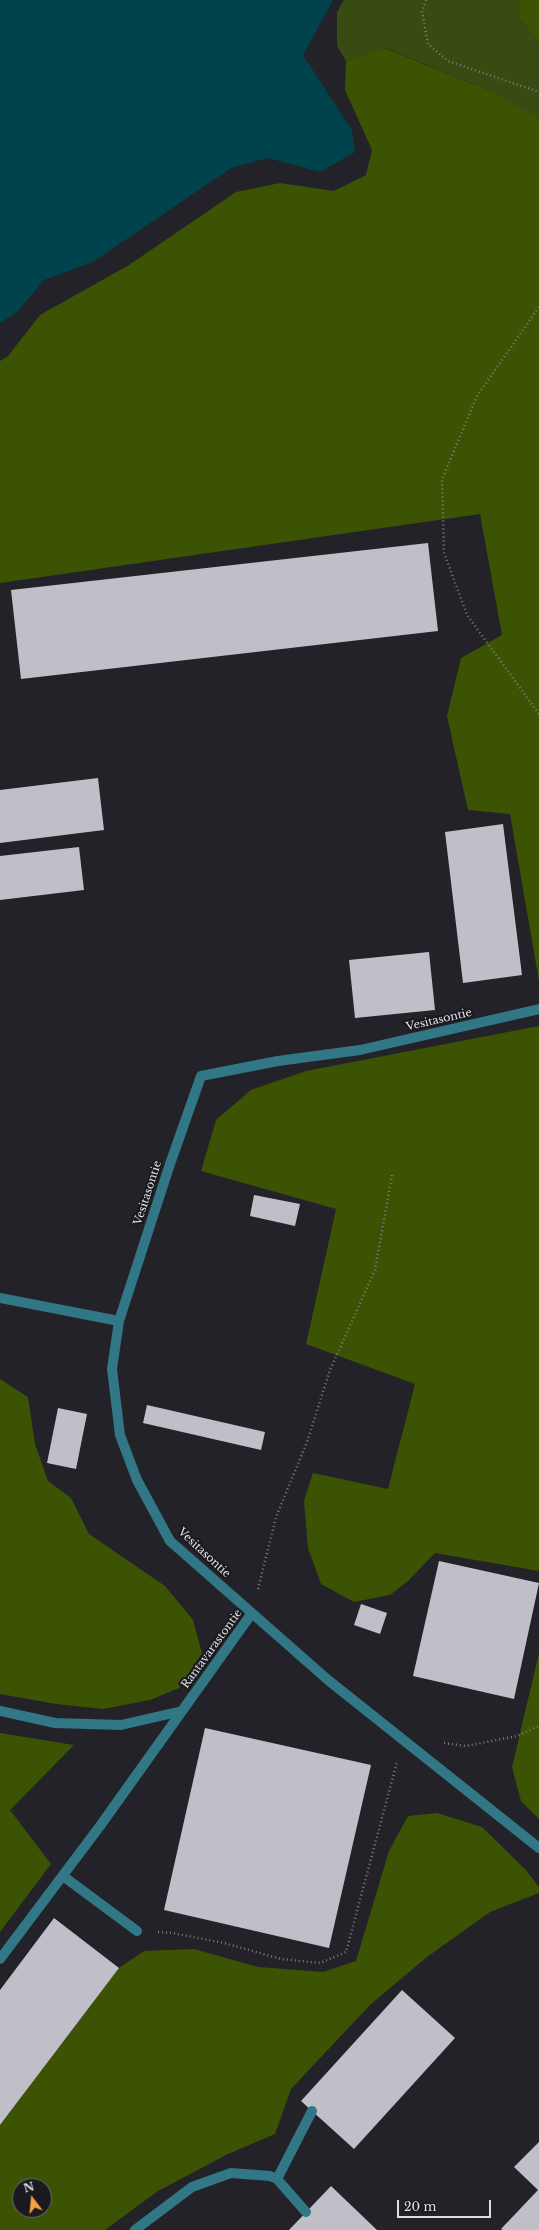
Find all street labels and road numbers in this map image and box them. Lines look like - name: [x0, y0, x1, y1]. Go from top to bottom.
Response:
- street label: Vesitasontie: [405, 1006, 473, 1034]
- street label: Vesitasontie: [131, 1159, 165, 1227]
- street label: Vesitasontie: [175, 1525, 233, 1581]
- street label: Rantavarastontie: [179, 1607, 245, 1691]

